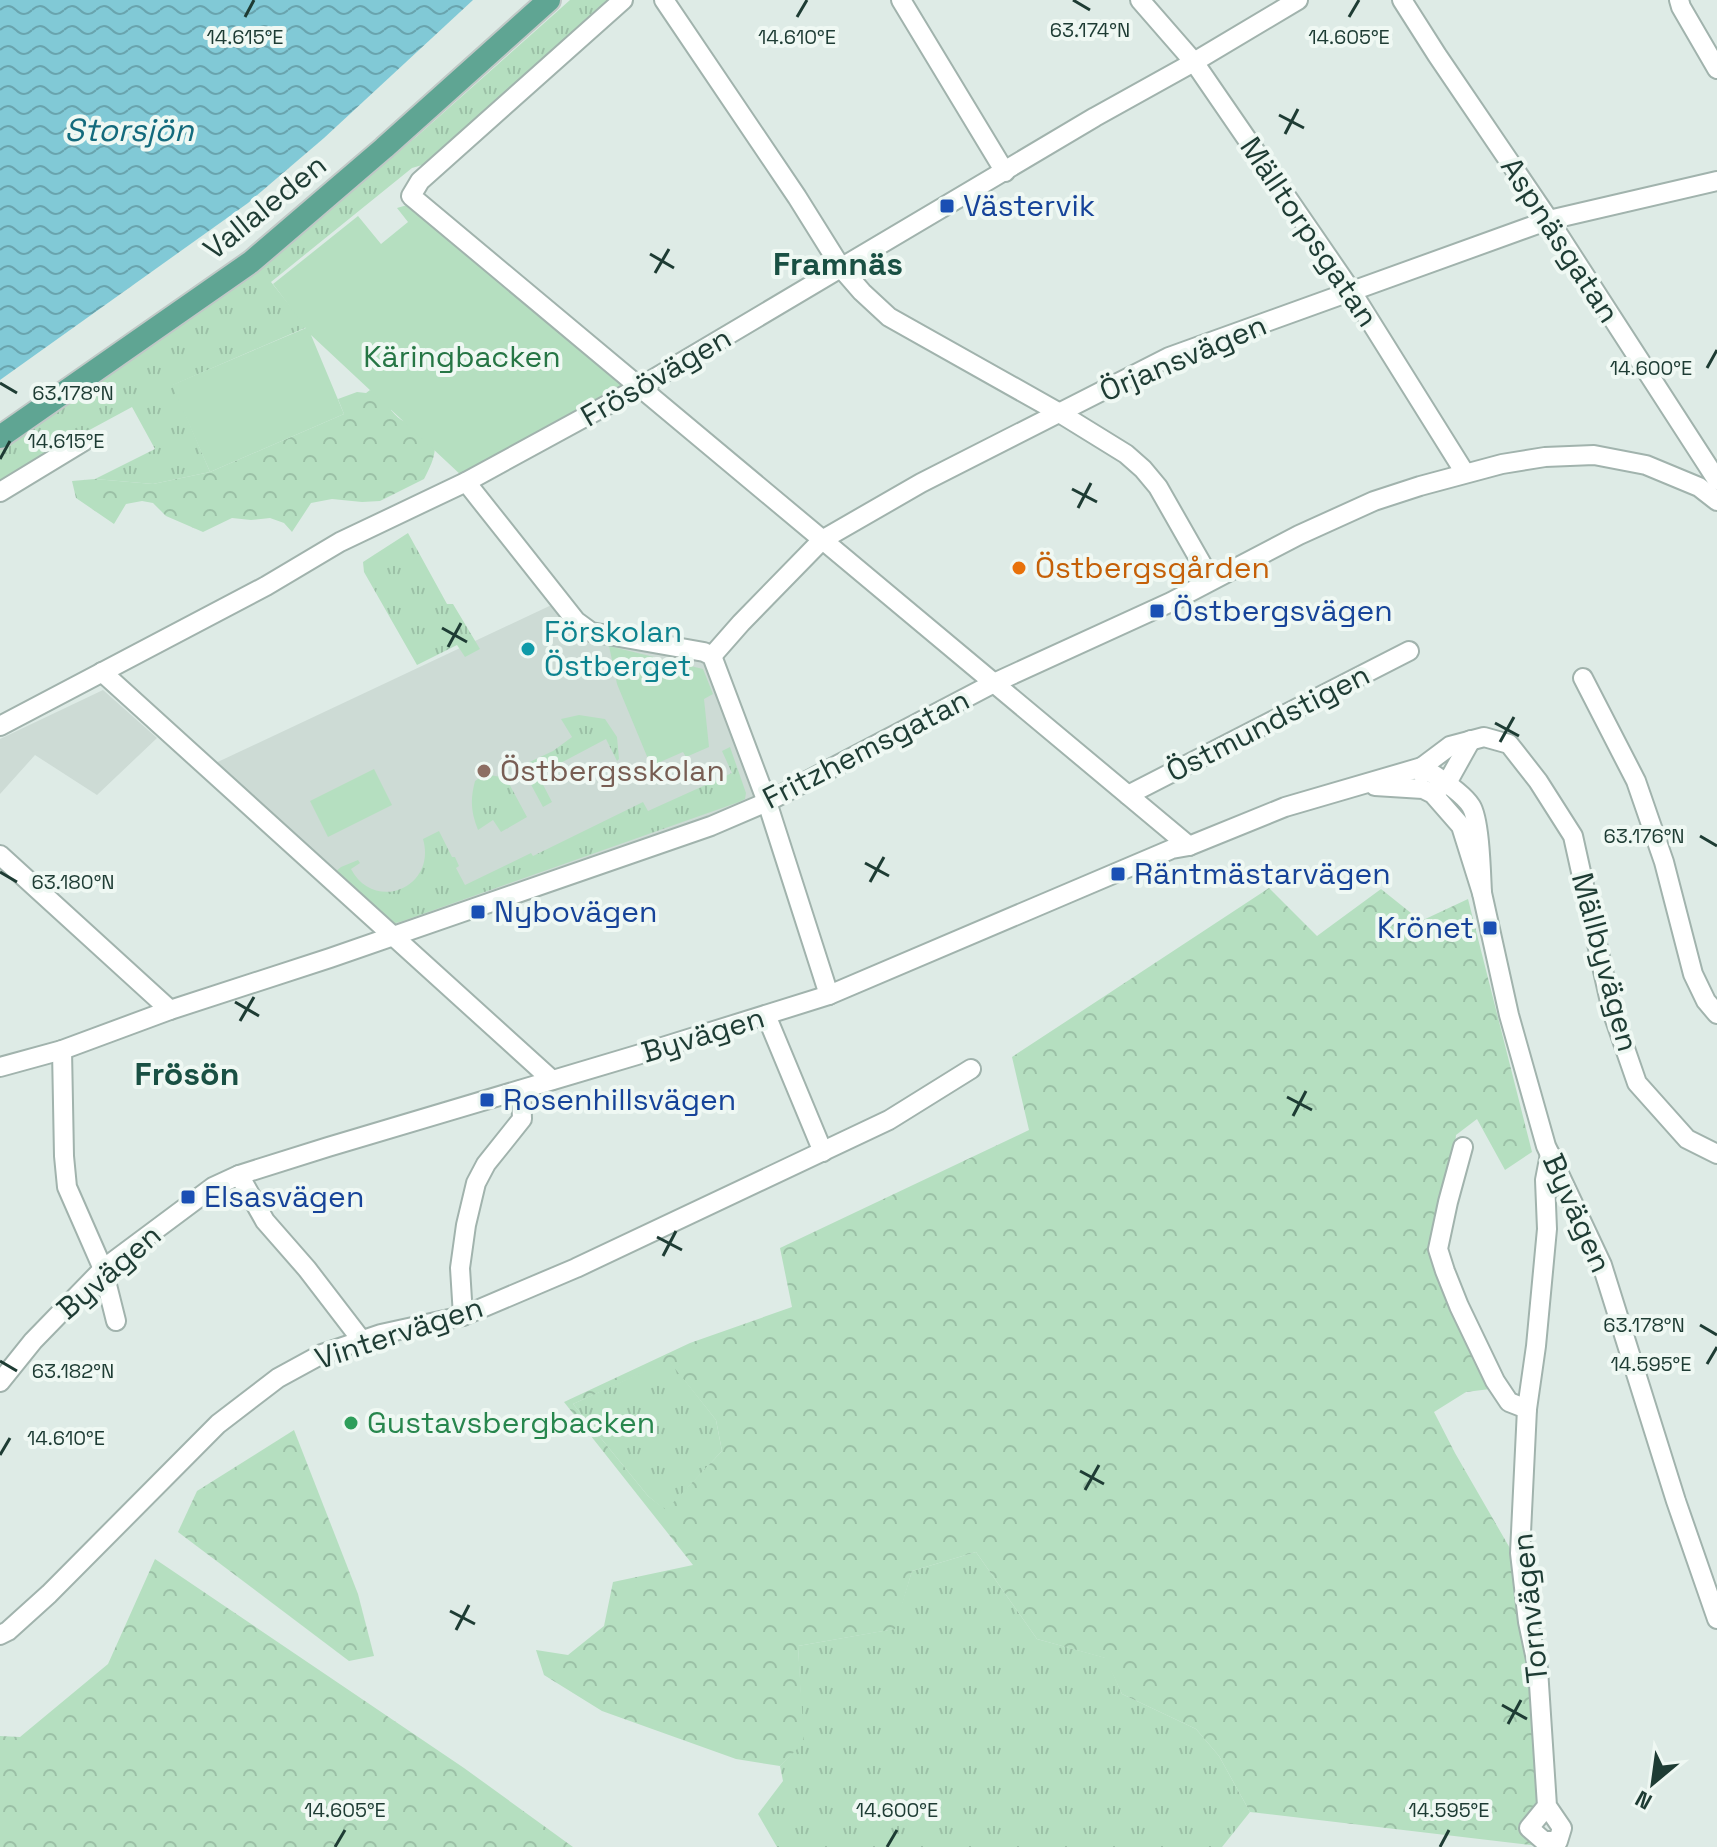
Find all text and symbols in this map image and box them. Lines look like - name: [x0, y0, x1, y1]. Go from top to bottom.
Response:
- text: 63.174°N: [1050, 17, 1130, 43]
- text: 14.615°E: [206, 24, 284, 50]
- text: 14.610°E: [758, 24, 836, 50]
- text: 14.605°E: [1308, 24, 1390, 50]
- water label: Storsjön: [64, 110, 195, 150]
- street label: Mälltorpsgatan: [1231, 129, 1387, 334]
- street label: Vallaleden: [195, 145, 334, 268]
- street label: Aspnäsgatan: [1492, 149, 1629, 330]
- place label: Västervik: [963, 186, 1095, 225]
- marker: Västervik: [938, 197, 956, 215]
- district label: Framnäs: [773, 244, 903, 284]
- street label: Örjansvägen: [1093, 305, 1272, 410]
- street label: Frösövägen: [574, 318, 738, 435]
- park label: Käringbacken: [363, 337, 561, 376]
- text: 14.600°E: [1610, 355, 1692, 381]
- text: 63.178°N: [32, 380, 114, 406]
- text: 14.615°E: [27, 428, 105, 454]
- place label: Östbergsgården: [1035, 548, 1270, 587]
- marker: Östbergsgården: [1010, 559, 1028, 577]
- place label: Östbergsvägen: [1173, 591, 1393, 630]
- marker: Östbergsvägen: [1148, 602, 1166, 620]
- place label: Förskolan Östberget: [544, 612, 691, 685]
- marker: Förskolan Östberget: [519, 640, 537, 658]
- street label: Östmundstigen: [1160, 655, 1376, 791]
- street label: Fritzhemsgatan: [756, 680, 976, 817]
- place label: Östbergsskolan: [500, 751, 725, 790]
- marker: Östbergsskolan: [475, 762, 493, 780]
- text: 63.176°N: [1603, 823, 1685, 849]
- place label: Räntmästarvägen: [1134, 854, 1391, 893]
- marker: Räntmästarvägen: [1109, 865, 1127, 883]
- street label: Mällbyvägen: [1563, 868, 1648, 1056]
- text: 63.180°N: [31, 869, 115, 895]
- place label: Nybovägen: [494, 892, 658, 931]
- marker: Nybovägen: [469, 903, 487, 921]
- place label: Krönet: [1377, 908, 1474, 947]
- marker: Krönet: [1481, 919, 1499, 937]
- street label: Byvägen: [637, 997, 769, 1072]
- district label: Frösön: [135, 1054, 239, 1094]
- place label: Rosenhillsvägen: [503, 1080, 736, 1119]
- marker: Rosenhillsvägen: [478, 1091, 496, 1109]
- street label: Byvägen: [1534, 1147, 1621, 1278]
- place label: Elsasvägen: [204, 1177, 364, 1216]
- marker: Elsasvägen: [179, 1188, 197, 1206]
- street label: Byvägen: [48, 1216, 169, 1328]
- street label: Vintervägen: [310, 1287, 488, 1378]
- text: 63.178°N: [1603, 1312, 1685, 1338]
- text: 14.595°E: [1611, 1351, 1692, 1377]
- text: 63.182°N: [32, 1358, 114, 1384]
- place label: Gustavsbergbacken: [367, 1403, 655, 1442]
- marker: Gustavsbergbacken: [342, 1414, 360, 1432]
- text: 14.610°E: [27, 1425, 105, 1451]
- street label: Tornvägen: [1502, 1531, 1557, 1685]
- north arrow: [1613, 1743, 1693, 1823]
- text: N: [1630, 1785, 1657, 1816]
- text: 14.605°E: [304, 1797, 386, 1823]
- text: 14.600°E: [856, 1797, 938, 1823]
- text: 14.595°E: [1409, 1797, 1490, 1823]

